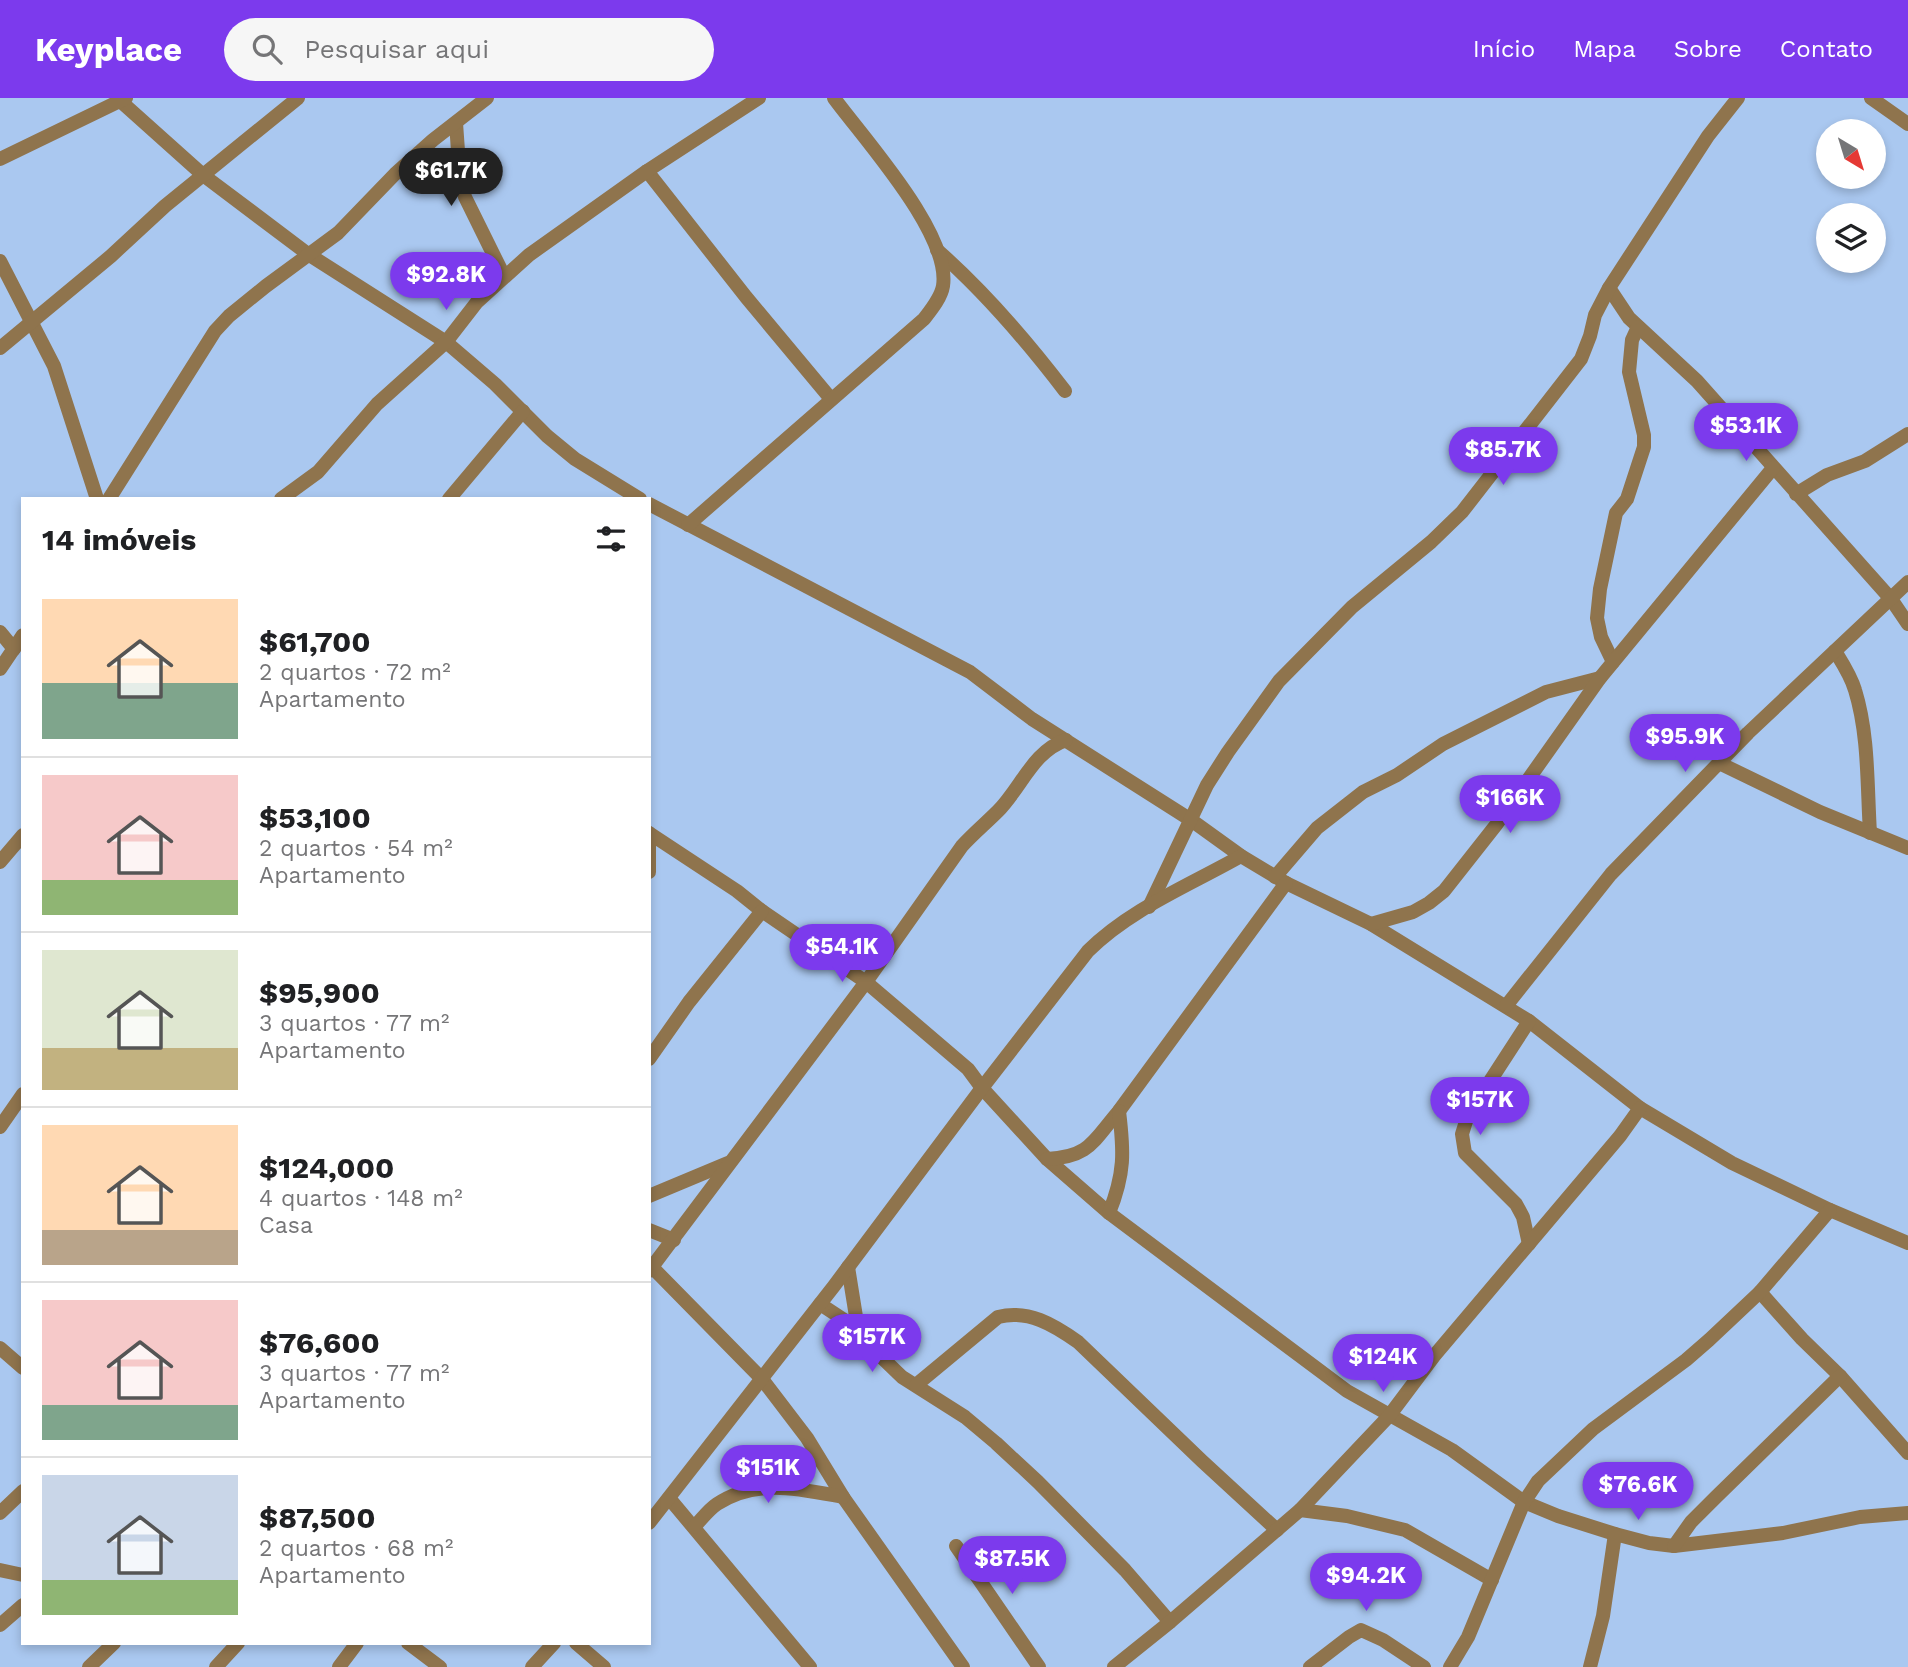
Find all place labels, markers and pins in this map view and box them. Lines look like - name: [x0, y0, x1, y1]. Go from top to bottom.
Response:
- pin: $61.7K: [394, 148, 508, 208]
- pin: $92.8K: [389, 252, 503, 312]
- pin: $53.1K: [1689, 404, 1803, 463]
- pin: $85.7K: [1446, 428, 1560, 487]
- pin: $95.9K: [1628, 714, 1742, 774]
- pin: $166K: [1461, 776, 1559, 835]
- pin: $54.1K: [785, 924, 899, 984]
- pin: $157K: [1431, 1077, 1529, 1137]
- pin: $157K: [823, 1314, 921, 1374]
- pin: $124K: [1334, 1334, 1432, 1394]
- pin: $151K: [719, 1446, 817, 1505]
- pin: $76.6K: [1581, 1462, 1695, 1522]
- pin: $87.5K: [955, 1536, 1069, 1596]
- pin: $94.2K: [1309, 1554, 1423, 1613]

